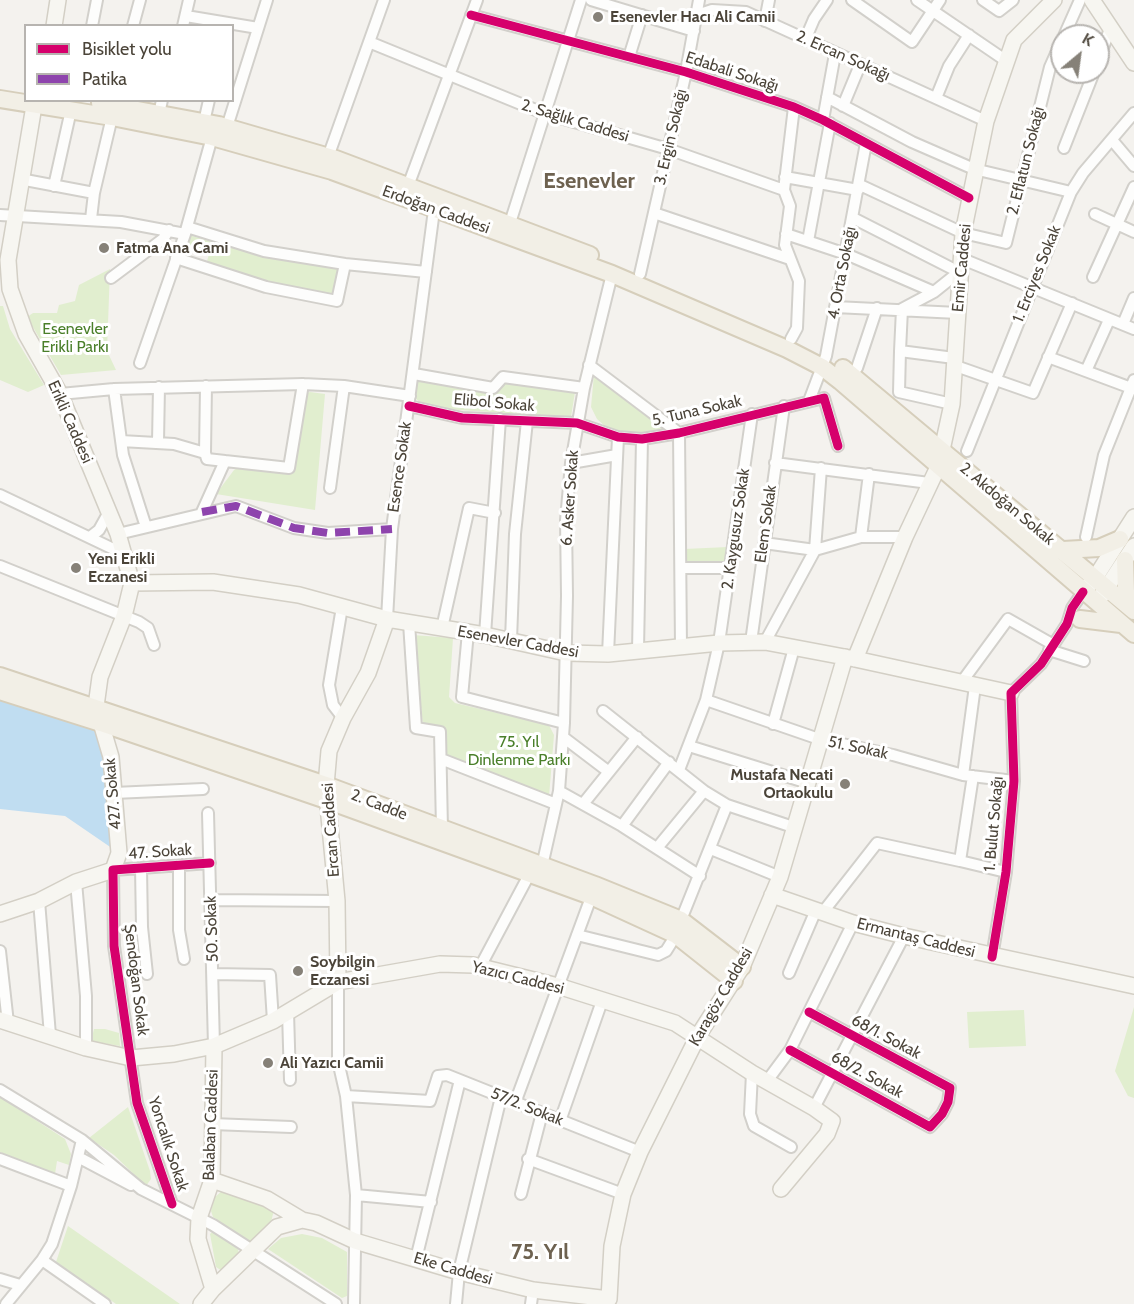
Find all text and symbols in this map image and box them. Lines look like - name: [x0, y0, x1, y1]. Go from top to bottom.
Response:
- place label: Esenevler Hacı Ali Camii: [610, 7, 775, 27]
- marker: Esenevler Hacı Ali Camii: [591, 10, 605, 24]
- legend: [24, 24, 234, 102]
- north arrow: [1050, 24, 1110, 84]
- street label: 2. Ercan Sokağı: [793, 27, 893, 85]
- text: K: [1079, 29, 1097, 50]
- text: Bisiklet yolu: [82, 38, 172, 60]
- street label: Edabali Sokağı: [683, 48, 781, 96]
- text: Patika: [82, 68, 127, 90]
- street label: 3. Ergin Sokağı: [651, 87, 691, 187]
- street label: 2. Sağlık Caddesi: [519, 95, 631, 147]
- street label: 2. Eflatun Sokağı: [1003, 105, 1049, 217]
- district label: Esenevler: [543, 169, 635, 195]
- street label: Erdoğan Caddesi: [380, 182, 492, 238]
- street label: Emir Caddesi: [949, 223, 975, 313]
- street label: 1. Erciyes Sokak: [1009, 223, 1065, 325]
- street label: 4. Orta Sokağı: [824, 225, 860, 321]
- place label: Fatma Ana Cami: [116, 238, 228, 258]
- marker: Fatma Ana Cami: [97, 241, 111, 255]
- park label: Esenevler Erikli Parkı: [41, 319, 109, 357]
- street label: Erikli Caddesi: [43, 378, 97, 466]
- street label: Elibol Sokak: [453, 390, 535, 416]
- street label: 5. Tuna Sokak: [650, 391, 744, 431]
- street label: Esence Sokak: [384, 420, 416, 514]
- street label: 6. Asker Sokak: [557, 449, 583, 547]
- street label: 2. Akdoğan Sokak: [956, 459, 1058, 549]
- street label: 2. Kaygusuz Sokak: [718, 467, 754, 591]
- street label: Elem Sokak: [751, 484, 781, 564]
- place label: Yeni Erikli Eczanesi: [88, 549, 155, 587]
- marker: Yeni Erikli Eczanesi: [69, 561, 83, 575]
- street label: Esenevler Caddesi: [456, 622, 580, 662]
- park label: 75. Yıl Dinlenme Parkı: [468, 732, 570, 770]
- street label: 51. Sokak: [826, 732, 890, 764]
- street label: 427. Sokak: [100, 757, 126, 831]
- place label: Mustafa Necati Ortaokulu: [730, 765, 833, 803]
- street label: 1. Bulut Sokağı: [980, 776, 1008, 872]
- marker: Mustafa Necati Ortaokulu: [838, 777, 852, 791]
- street label: Ercan Caddesi: [318, 782, 344, 878]
- street label: 2. Cadde: [348, 786, 410, 824]
- street label: 47. Sokak: [128, 840, 192, 864]
- street label: 50. Sokak: [201, 895, 223, 963]
- street label: Ermantaş Caddesi: [855, 914, 977, 962]
- street label: Şendoğan Sokak: [120, 923, 152, 1037]
- street label: Karagöz Caddesi: [685, 944, 757, 1050]
- place label: Soybilgin Eczanesi: [310, 952, 375, 990]
- street label: Yazıcı Caddesi: [470, 957, 566, 999]
- marker: Soybilgin Eczanesi: [291, 964, 305, 978]
- street label: 68/1. Sokak: [848, 1011, 924, 1063]
- street label: 68/2. Sokak: [828, 1047, 906, 1103]
- place label: Ali Yazıcı Camii: [280, 1053, 384, 1073]
- marker: Ali Yazıcı Camii: [261, 1056, 275, 1070]
- street label: Balaban Caddesi: [199, 1069, 223, 1181]
- street label: 57/2. Sokak: [488, 1084, 566, 1130]
- street label: Yoncalık Sokak: [144, 1094, 192, 1194]
- district label: 75. Yıl: [511, 1240, 569, 1266]
- street label: Eke Caddesi: [411, 1249, 495, 1289]

